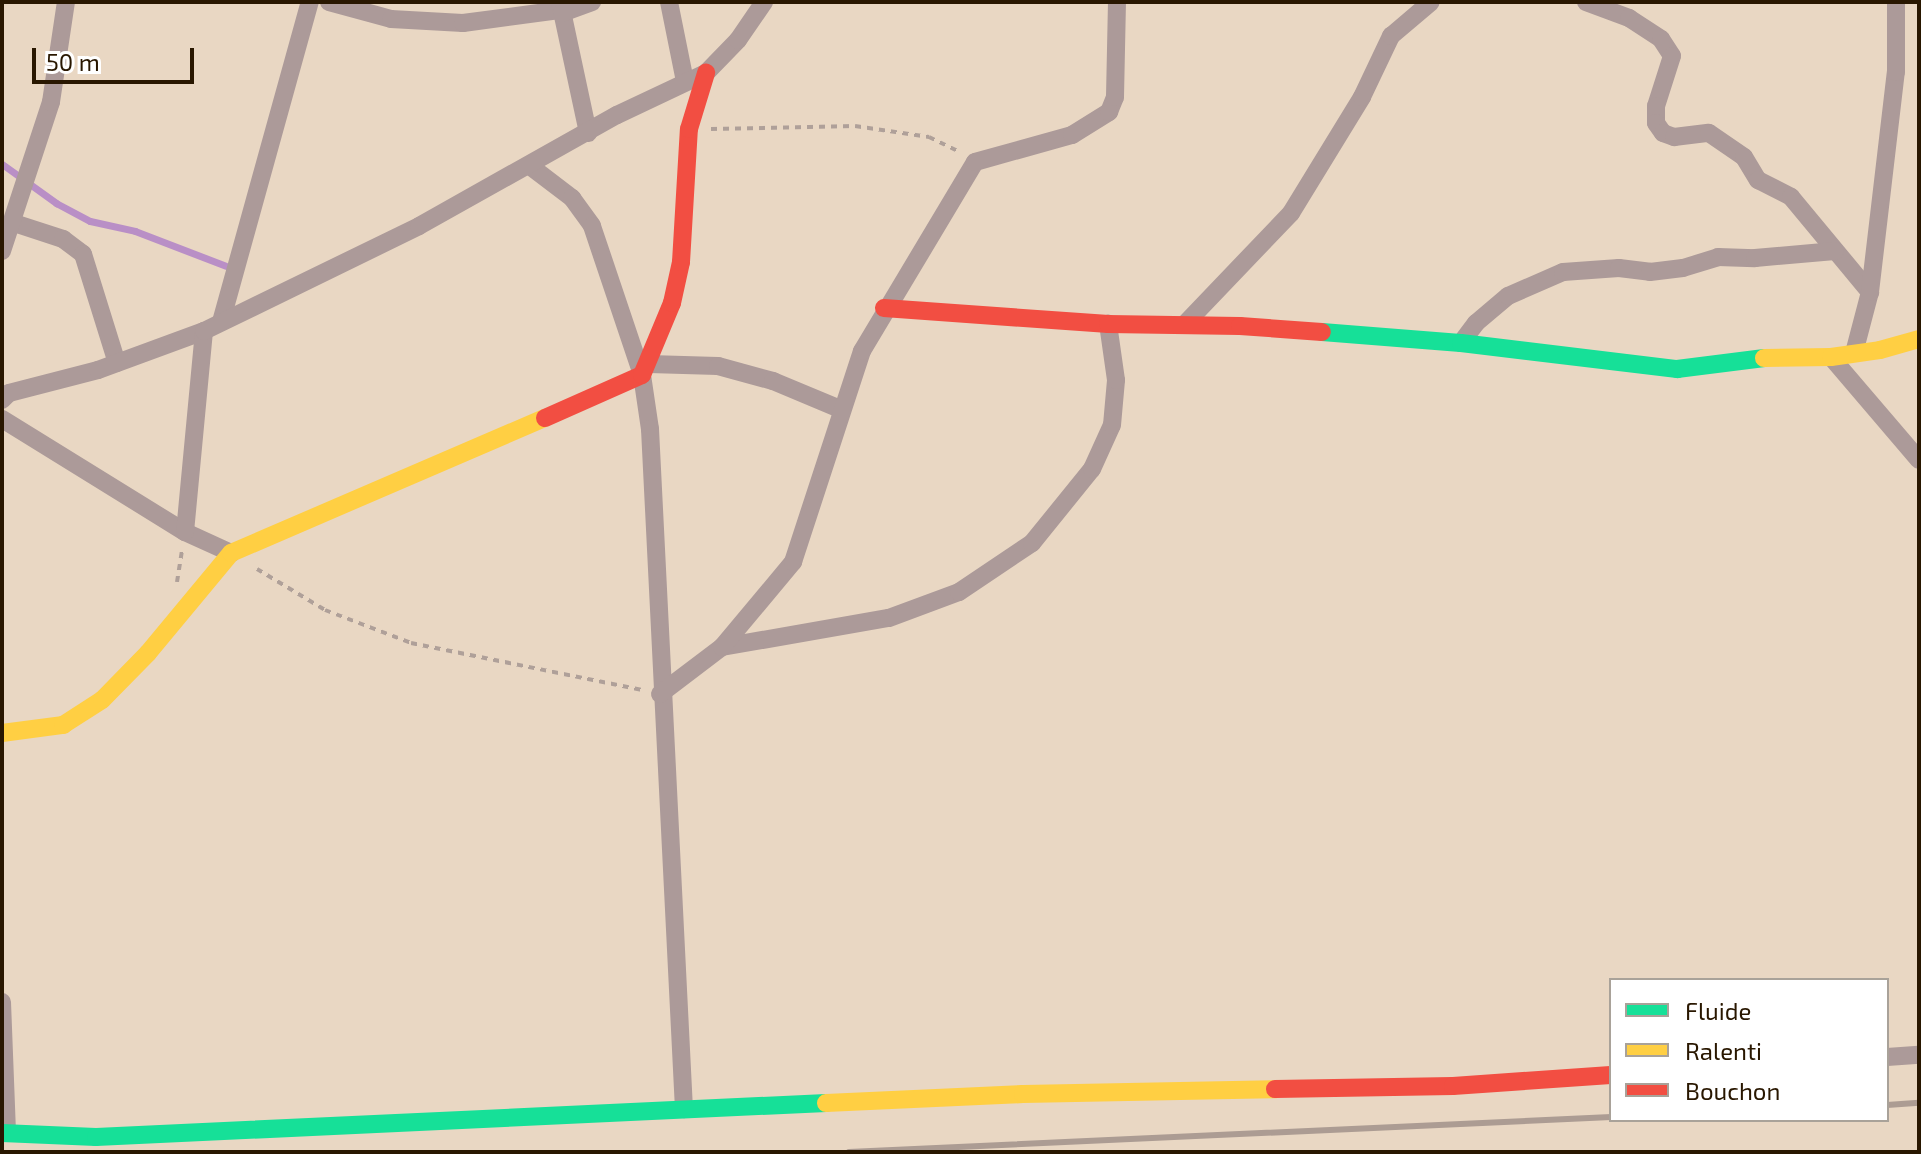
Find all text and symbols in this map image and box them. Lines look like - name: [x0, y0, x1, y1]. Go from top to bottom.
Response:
- scale bar: [36, 32, 198, 82]
- text: 50 m: [46, 47, 100, 76]
- legend: [1609, 978, 1889, 1122]
- text: Fluide: [1685, 996, 1751, 1025]
- text: Ralenti: [1685, 1036, 1762, 1065]
- text: Bouchon: [1685, 1076, 1780, 1105]

